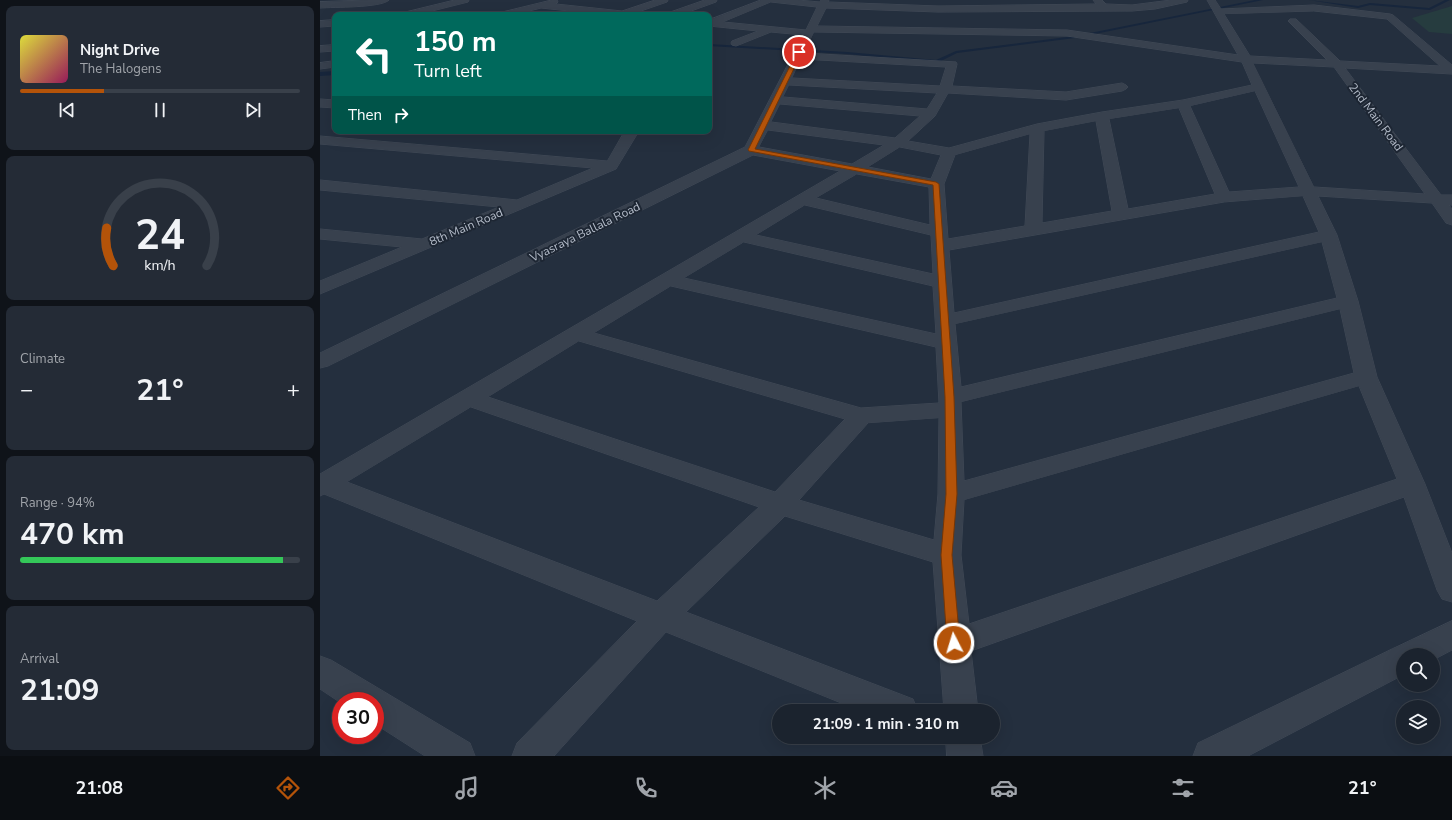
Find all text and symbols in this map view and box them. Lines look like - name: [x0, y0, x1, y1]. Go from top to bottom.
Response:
- text: 150 m: [414, 23, 497, 61]
- icon: left: [348, 28, 400, 80]
- pin: [782, 35, 816, 69]
- text: Night Drive: [80, 40, 160, 60]
- icon: arrive: [788, 41, 810, 63]
- text: Turn left: [414, 59, 482, 83]
- text: The Halogens: [80, 60, 161, 78]
- street label: 2nd Main Road: [1345, 80, 1407, 154]
- icon: previous: [56, 99, 78, 121]
- icon: pause: [149, 99, 171, 121]
- icon: next: [242, 99, 264, 121]
- icon: right: [390, 104, 412, 126]
- text: Then: [348, 105, 382, 125]
- street label: Vyasraya Ballala Road: [526, 198, 643, 266]
- street label: 8th Main Road: [427, 204, 505, 250]
- text: 24: [135, 207, 185, 264]
- text: km/h: [144, 256, 176, 275]
- text: Climate: [20, 350, 65, 368]
- text: 21°: [136, 370, 184, 411]
- text: −: [20, 375, 33, 405]
- text: +: [287, 375, 300, 405]
- text: Range · 94%: [20, 494, 95, 512]
- text: 470 km: [20, 514, 125, 555]
- position arrow: [933, 622, 975, 664]
- map controls: [1396, 648, 1440, 744]
- button: search: [1396, 648, 1440, 692]
- text: Arrival: [20, 650, 59, 668]
- text: 21:09: [20, 670, 99, 711]
- speed limit sign: 30: [332, 692, 384, 744]
- button: layers: [1396, 700, 1440, 744]
- text: 21:09 · 1 min · 310 m: [813, 714, 959, 734]
- icon: directions: [274, 774, 302, 802]
- icon: music: [453, 774, 481, 802]
- icon: phone: [632, 774, 660, 802]
- icon: climate: [811, 774, 839, 802]
- icon: car: [990, 774, 1018, 802]
- icon: filters: [1169, 774, 1197, 802]
- text: 21:08: [75, 776, 123, 800]
- text: 21°: [1348, 776, 1376, 800]

